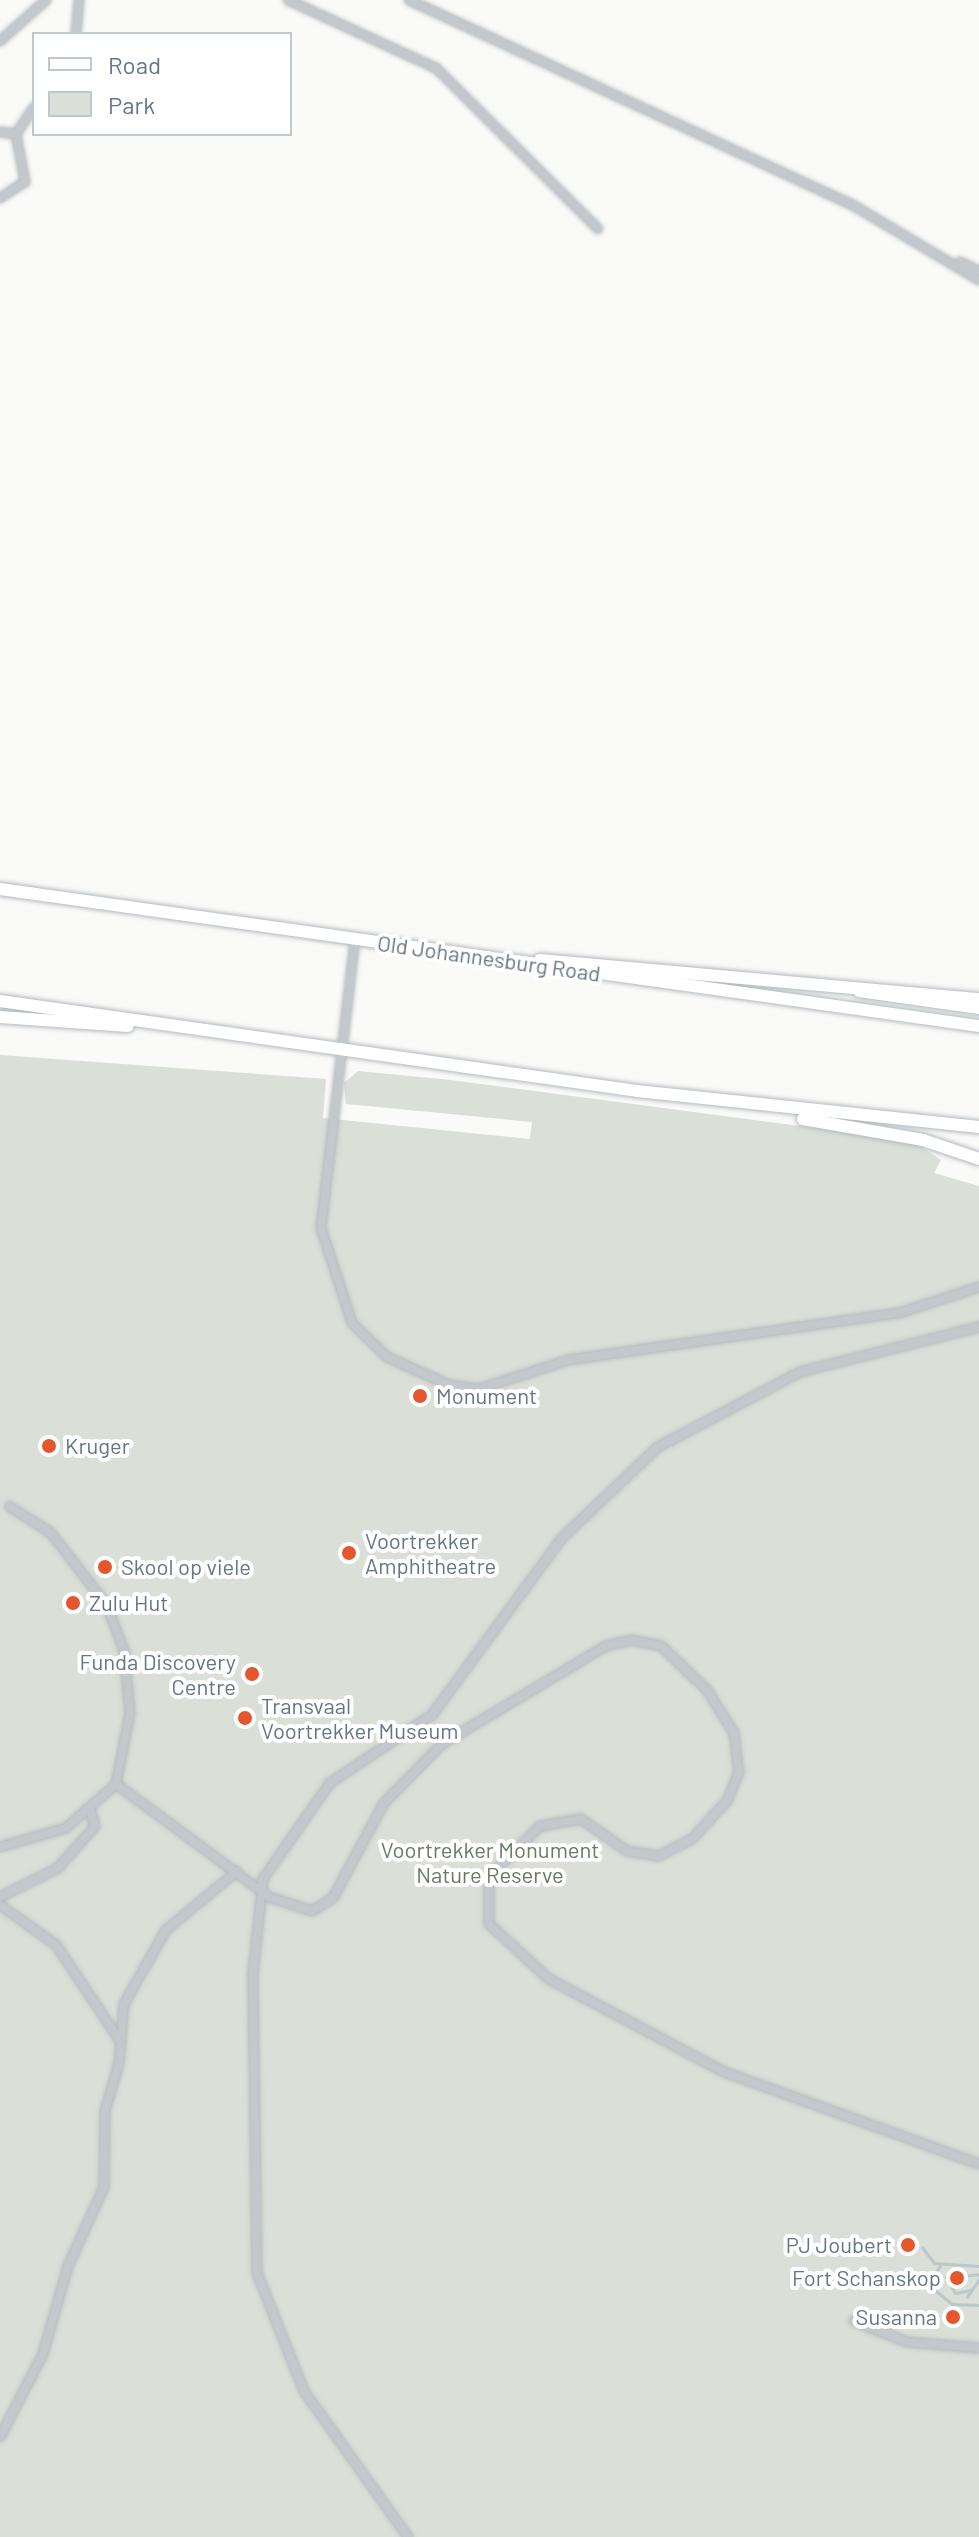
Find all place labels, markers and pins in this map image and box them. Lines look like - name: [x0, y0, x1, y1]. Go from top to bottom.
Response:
- place label: Monument: [436, 1383, 537, 1409]
- marker: Monument: [411, 1387, 429, 1405]
- place label: Kruger: [65, 1433, 130, 1459]
- marker: Kruger: [40, 1437, 58, 1455]
- place label: Voortrekker Amphitheatre: [365, 1527, 496, 1578]
- marker: Voortrekker Amphitheatre: [340, 1544, 358, 1562]
- place label: Skool op viele: [121, 1554, 251, 1580]
- marker: Skool op viele: [96, 1558, 114, 1576]
- place label: Zulu Hut: [89, 1590, 168, 1616]
- marker: Zulu Hut: [64, 1594, 82, 1612]
- place label: Funda Discovery Centre: [79, 1648, 236, 1700]
- marker: Funda Discovery Centre: [243, 1665, 261, 1683]
- place label: Transvaal Voortrekker Museum: [261, 1692, 458, 1744]
- marker: Transvaal Voortrekker Museum: [236, 1709, 254, 1727]
- place label: PJ Joubert: [786, 2232, 892, 2258]
- marker: PJ Joubert: [899, 2236, 917, 2254]
- place label: Fort Schanskop: [792, 2265, 941, 2291]
- marker: Fort Schanskop: [948, 2269, 966, 2287]
- place label: Susanna: [856, 2304, 937, 2330]
- marker: Susanna: [944, 2308, 962, 2326]

